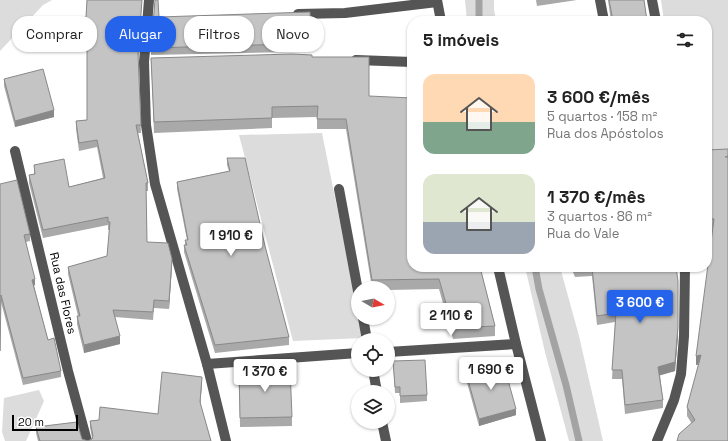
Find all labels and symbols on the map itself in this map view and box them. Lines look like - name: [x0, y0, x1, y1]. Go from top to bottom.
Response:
- pin: 1 910 €: [194, 223, 268, 257]
- street label: Rua das Flores: [46, 251, 80, 335]
- north arrow: [351, 281, 395, 325]
- pin: 3 600 €: [603, 290, 677, 324]
- pin: 2 110 €: [414, 303, 488, 337]
- pin: 1 690 €: [454, 357, 528, 391]
- pin: 1 370 €: [228, 359, 302, 393]
- scale bar: [12, 413, 78, 432]

